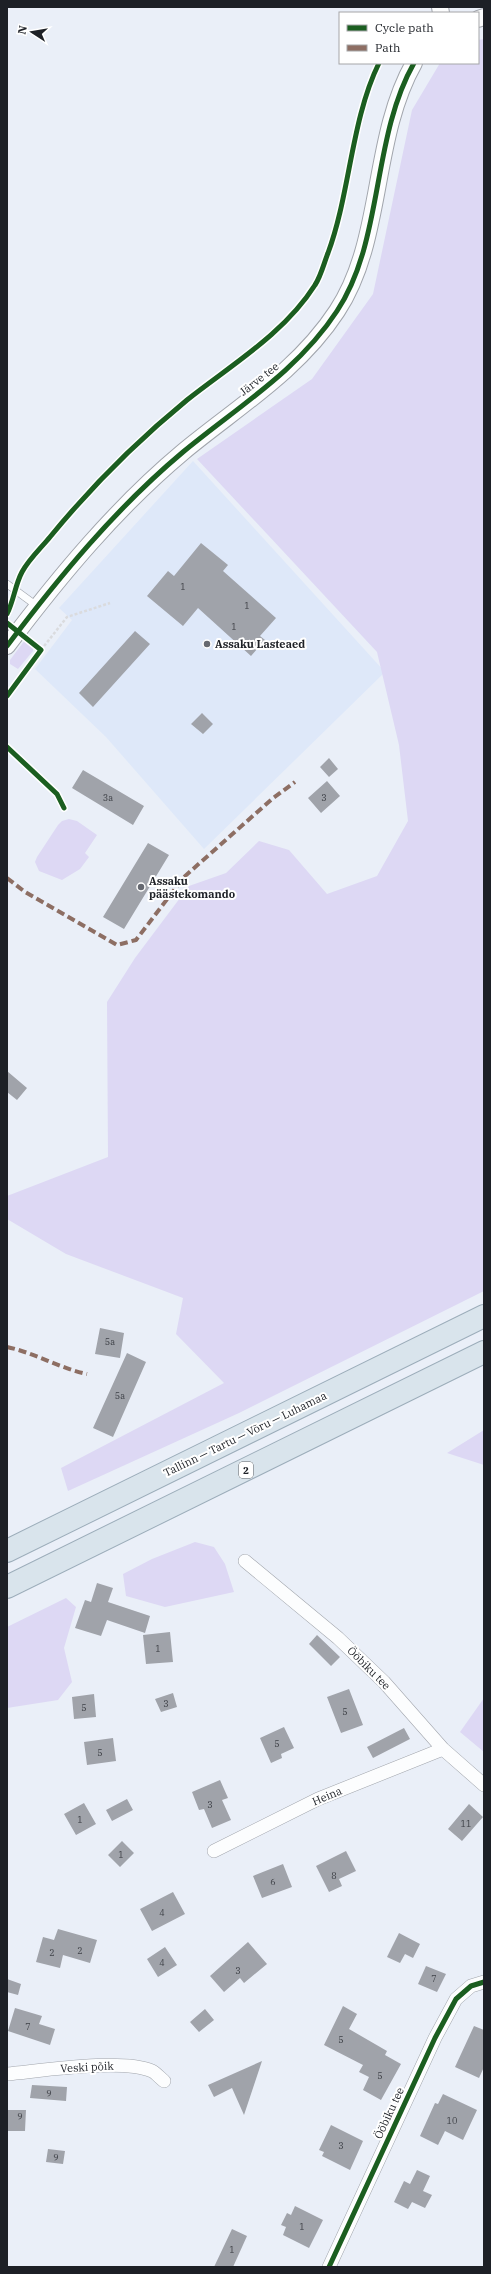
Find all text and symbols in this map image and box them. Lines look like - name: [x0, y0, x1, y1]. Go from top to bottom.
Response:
- north arrow: [12, 12, 52, 52]
- legend: [339, 12, 479, 64]
- text: Cycle path: [375, 20, 434, 35]
- text: N: [14, 24, 30, 36]
- text: Path: [375, 40, 401, 55]
- street label: Järve tee: [237, 359, 282, 399]
- house number: 1: [180, 581, 186, 592]
- house number: 1: [244, 600, 250, 611]
- house number: 1: [231, 621, 237, 632]
- place label: Assaku Lasteaed: [215, 637, 305, 651]
- marker: Assaku Lasteaed: [202, 639, 212, 649]
- house number: 3a: [103, 792, 113, 803]
- house number: 3: [321, 792, 327, 803]
- place label: Assaku päästekomando: [149, 874, 235, 901]
- marker: Assaku päästekomando: [136, 882, 146, 892]
- house number: 5a: [105, 1336, 115, 1347]
- street label: Tallinn — Tartu — Võru — Luhamaa: [161, 1388, 329, 1480]
- house number: 5a: [115, 1390, 125, 1401]
- road number: 2: [239, 1462, 253, 1478]
- house number: 1: [155, 1643, 161, 1654]
- street label: Ööbiku tee: [344, 1643, 394, 1693]
- house number: 3: [163, 1698, 169, 1709]
- house number: 5: [81, 1702, 87, 1713]
- house number: 5: [342, 1706, 348, 1717]
- house number: 5: [274, 1738, 280, 1749]
- house number: 5: [97, 1747, 103, 1758]
- street label: Heina: [310, 1783, 344, 1809]
- house number: 3: [207, 1799, 213, 1810]
- house number: 1: [77, 1814, 83, 1825]
- house number: 11: [461, 1818, 471, 1829]
- house number: 1: [118, 1849, 124, 1860]
- house number: 8: [331, 1870, 337, 1881]
- house number: 6: [270, 1876, 276, 1887]
- house number: 4: [159, 1907, 165, 1918]
- house number: 2: [77, 1945, 83, 1956]
- house number: 2: [49, 1947, 55, 1958]
- house number: 4: [159, 1957, 165, 1968]
- house number: 3: [235, 1965, 241, 1976]
- house number: 7: [431, 1973, 437, 1984]
- house number: 7: [25, 2021, 31, 2032]
- house number: 5: [338, 2034, 344, 2045]
- street label: Veski põik: [60, 2059, 115, 2075]
- house number: 5: [377, 2070, 383, 2081]
- street label: Ööbiku tee: [371, 2085, 407, 2141]
- house number: 9: [46, 2088, 52, 2099]
- house number: 9: [17, 2111, 23, 2122]
- house number: 10: [447, 2115, 457, 2126]
- house number: 3: [338, 2140, 344, 2151]
- house number: 9: [53, 2152, 59, 2163]
- house number: 1: [299, 2221, 305, 2232]
- house number: 1: [229, 2244, 235, 2255]

